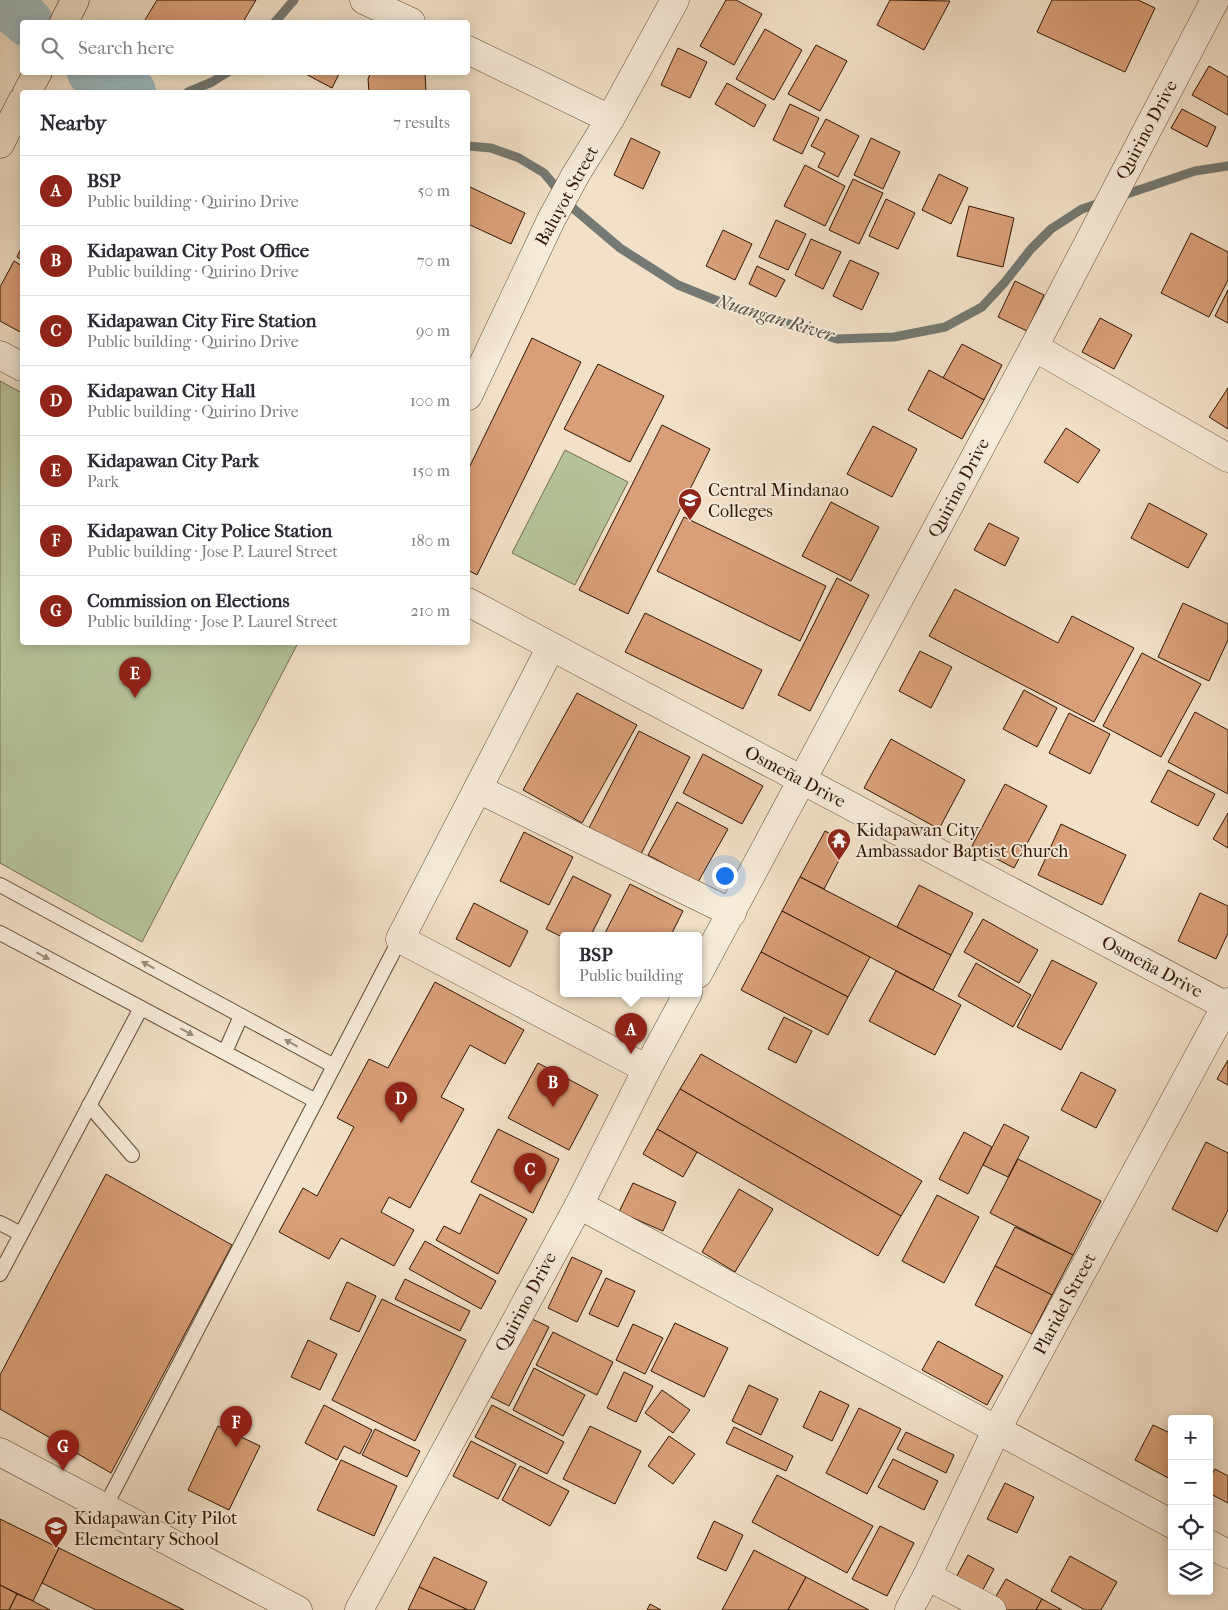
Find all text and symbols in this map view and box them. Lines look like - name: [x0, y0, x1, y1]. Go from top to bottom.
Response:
- search box: [20, 20, 470, 75]
- icon: search: [38, 34, 66, 62]
- text: Search here: [78, 37, 174, 59]
- street label: Quirino Drive: [1112, 77, 1182, 183]
- text: Nearby: [40, 111, 106, 135]
- text: 7 results: [393, 113, 450, 132]
- street label: Baluyot Street: [531, 142, 603, 250]
- text: BSP: [87, 170, 121, 192]
- text: A: [51, 181, 61, 200]
- text: 50 m: [418, 181, 450, 200]
- text: Public building · Quirino Drive: [87, 192, 299, 211]
- text: Kidapawan City Post Office: [87, 240, 309, 262]
- text: B: [51, 251, 61, 270]
- text: 70 m: [417, 251, 450, 270]
- text: Public building · Quirino Drive: [87, 262, 299, 281]
- water label: Nuangan River: [712, 289, 838, 347]
- text: Kidapawan City Fire Station: [87, 310, 317, 332]
- text: C: [51, 321, 61, 340]
- text: 90 m: [416, 321, 450, 340]
- text: Public building · Quirino Drive: [87, 332, 299, 351]
- text: Kidapawan City Hall: [87, 380, 255, 402]
- text: D: [50, 391, 62, 410]
- text: 100 m: [410, 391, 450, 410]
- text: Public building · Quirino Drive: [87, 402, 299, 421]
- street label: Quirino Drive: [924, 435, 994, 541]
- text: Kidapawan City Park: [87, 450, 259, 472]
- text: E: [51, 461, 61, 480]
- text: 150 m: [412, 461, 450, 480]
- text: Park: [87, 472, 119, 491]
- place label: Central Mindanao Colleges: [708, 480, 849, 522]
- school or university icon: Central Mindanao Colleges: [677, 487, 703, 521]
- text: Kidapawan City Police Station: [87, 520, 332, 542]
- text: F: [52, 531, 60, 550]
- text: 180 m: [411, 531, 450, 550]
- text: Public building · Jose P. Laurel Street: [87, 542, 338, 561]
- text: Commission on Elections: [87, 590, 290, 612]
- text: G: [50, 601, 62, 620]
- text: 210 m: [411, 601, 450, 620]
- text: Public building · Jose P. Laurel Street: [87, 612, 338, 631]
- pin: E: [119, 657, 151, 698]
- street label: Osmeña Drive: [741, 742, 849, 812]
- place label: Kidapawan City Ambassador Baptist Church: [855, 820, 1068, 862]
- temple icon: Kidapawan City Ambassador Baptist Church: [826, 827, 852, 861]
- your location: [712, 863, 738, 889]
- popup: [560, 932, 702, 997]
- street label: Osmeña Drive: [1098, 932, 1206, 1002]
- text: BSP: [579, 944, 613, 966]
- one-way arrow: [36, 951, 50, 960]
- one-way arrow: [141, 961, 155, 969]
- text: Public building: [579, 966, 683, 985]
- pin: A: [615, 1013, 647, 1054]
- one-way arrow: [179, 1028, 194, 1036]
- one-way arrow: [284, 1039, 298, 1047]
- pin: B: [537, 1066, 569, 1107]
- pin: D: [385, 1082, 417, 1123]
- pin: C: [514, 1153, 546, 1194]
- street label: Quirino Drive: [491, 1249, 561, 1355]
- street label: Plaridel Street: [1029, 1249, 1101, 1358]
- pin: F: [220, 1406, 252, 1447]
- map controls: [1168, 1415, 1213, 1595]
- button: +: [1168, 1415, 1213, 1460]
- pin: G: [47, 1430, 79, 1471]
- button: −: [1168, 1460, 1213, 1505]
- button: locate: [1168, 1505, 1213, 1550]
- place label: Kidapawan City Pilot Elementary School: [74, 1508, 238, 1550]
- school or university icon: Kidapawan City Pilot Elementary School: [43, 1515, 69, 1549]
- button: layers: [1168, 1550, 1213, 1595]

